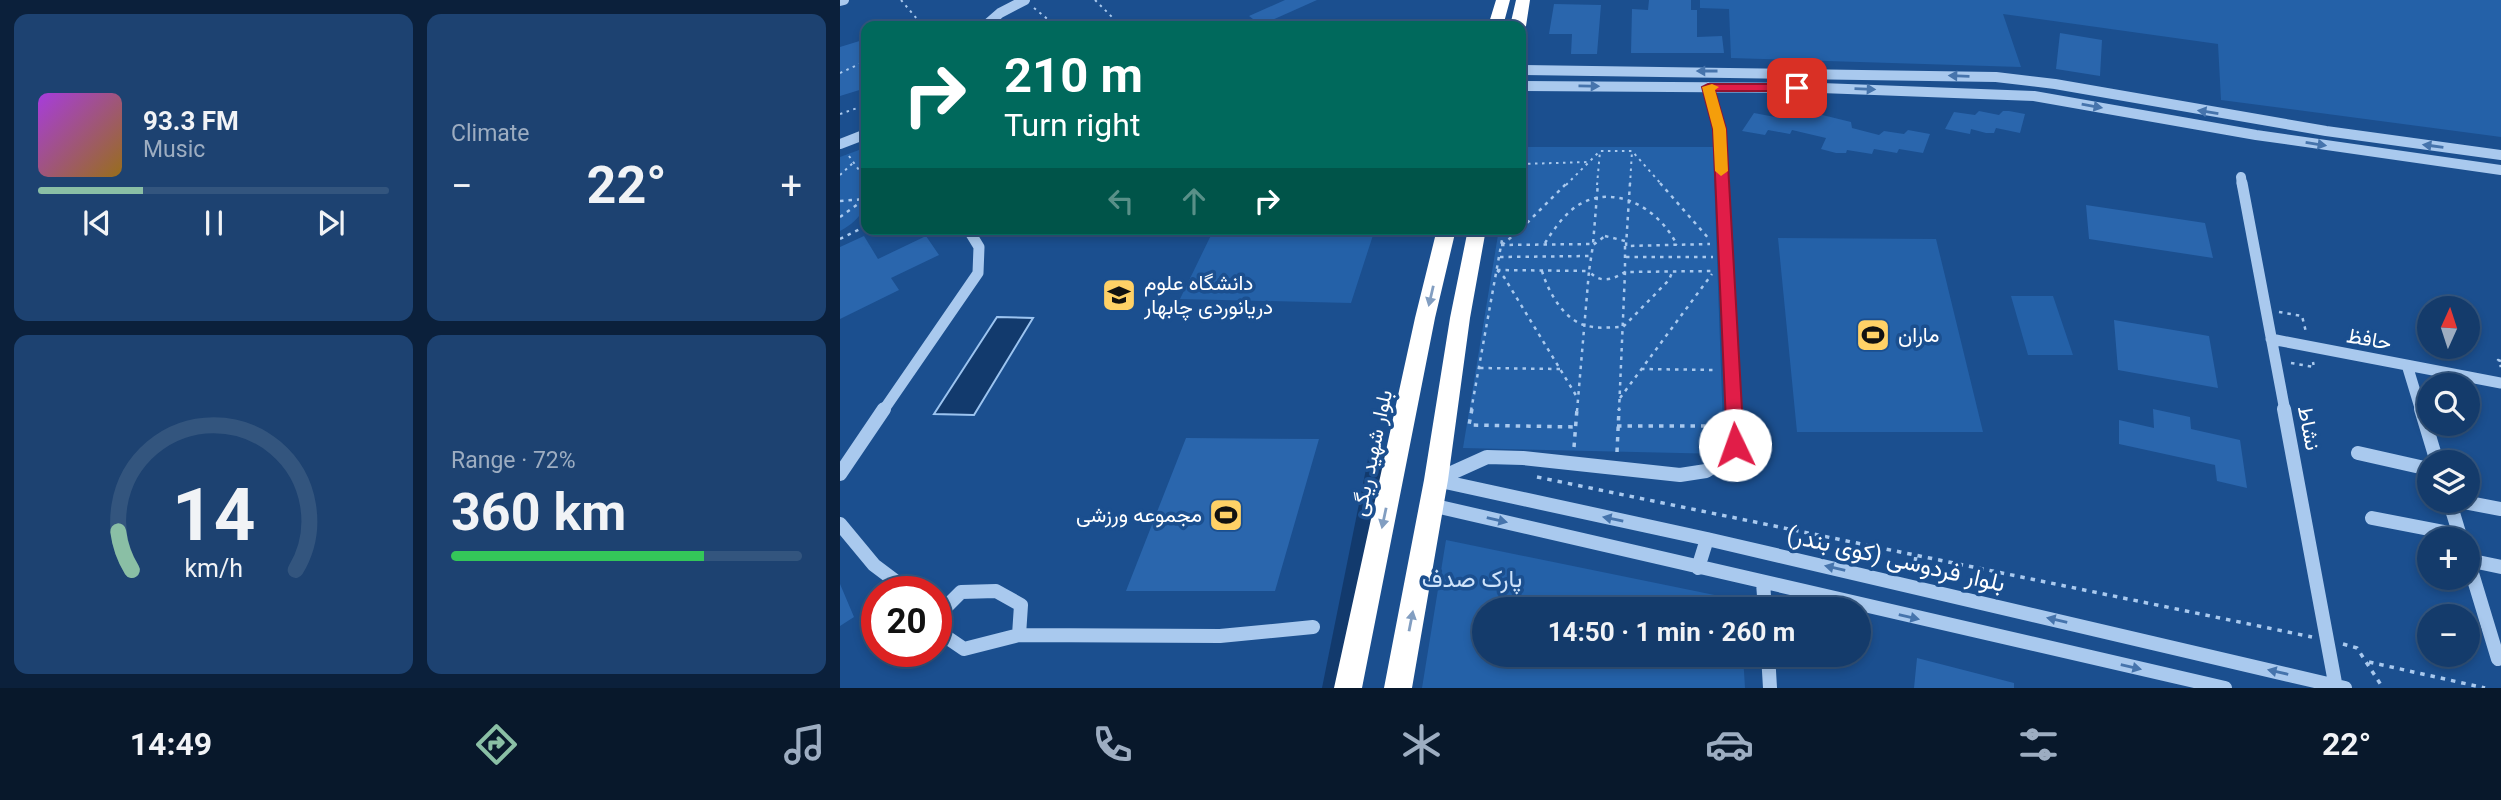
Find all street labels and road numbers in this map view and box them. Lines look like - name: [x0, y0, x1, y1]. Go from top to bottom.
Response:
- street label: حافظ: [2345, 323, 2393, 355]
- street label: بلوار شهید ریگی: [1347, 388, 1398, 519]
- street label: نشاط: [2293, 404, 2325, 452]
- street label: بلوار فردوسی (کوی بندر): [1784, 520, 2008, 599]

